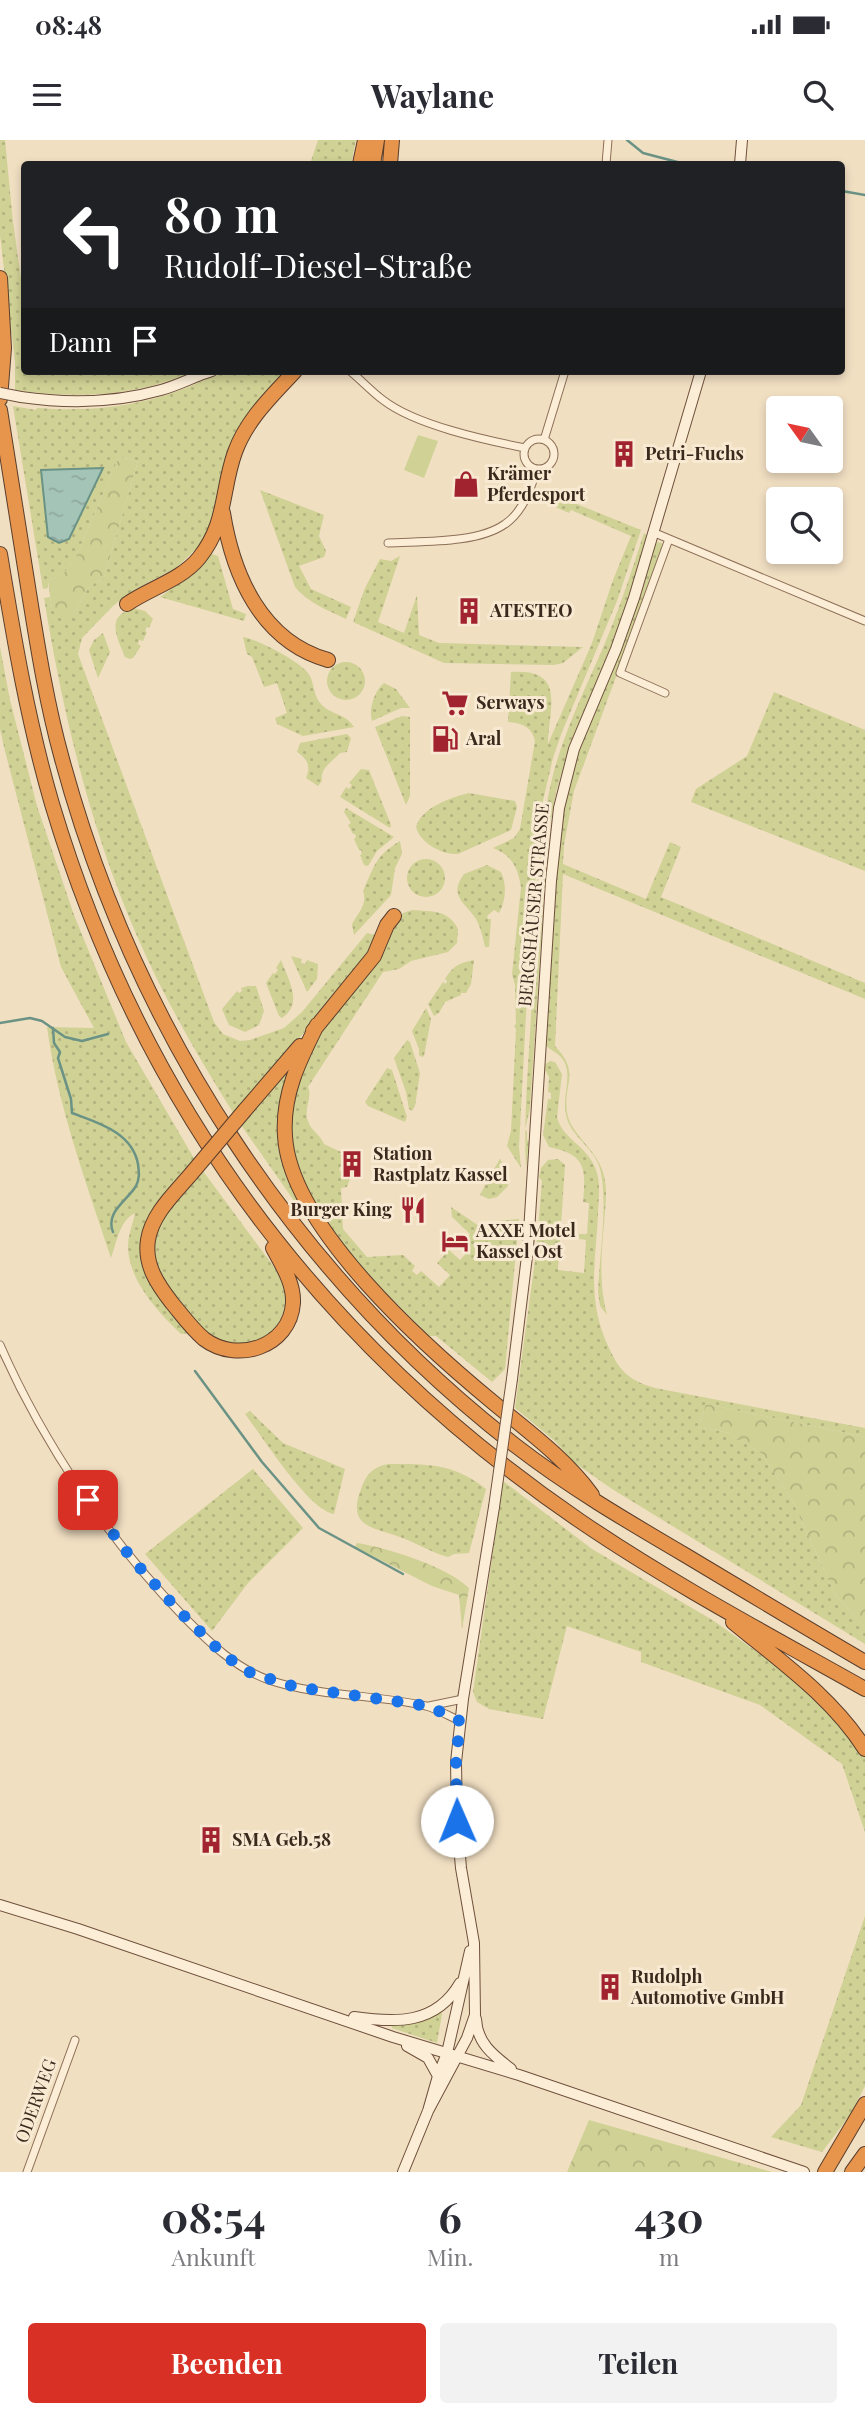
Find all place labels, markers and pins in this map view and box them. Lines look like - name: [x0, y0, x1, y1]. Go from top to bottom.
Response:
- building icon: Petri-Fuchs: [609, 439, 639, 469]
- place label: Petri-Fuchs: [645, 441, 744, 465]
- place label: Krämer Pferdesport: [487, 461, 586, 506]
- shop icon: Krämer Pferdesport: [451, 469, 481, 499]
- building icon: ATESTEO: [454, 596, 484, 626]
- place label: ATESTEO: [489, 598, 572, 622]
- supermarket icon: Serways: [440, 688, 470, 718]
- place label: Serways: [476, 690, 544, 714]
- fuel station icon: Aral: [430, 724, 460, 754]
- place label: Aral: [465, 726, 502, 750]
- place label: Station Rastplatz Kassel: [373, 1141, 508, 1186]
- building icon: Station Rastplatz Kassel: [337, 1149, 367, 1179]
- restaurant icon: Burger King: [398, 1195, 428, 1225]
- place label: Burger King: [290, 1197, 392, 1221]
- place label: AXXE Motel Kassel Ost: [475, 1218, 576, 1263]
- hotel icon: AXXE Motel Kassel Ost: [440, 1226, 470, 1256]
- pin: [58, 1470, 118, 1530]
- building icon: SMA Geb.58: [196, 1825, 226, 1855]
- place label: SMA Geb.58: [232, 1827, 331, 1851]
- place label: Rudolph Automotive GmbH: [630, 1964, 784, 2009]
- building icon: Rudolph Automotive GmbH: [595, 1972, 625, 2002]

